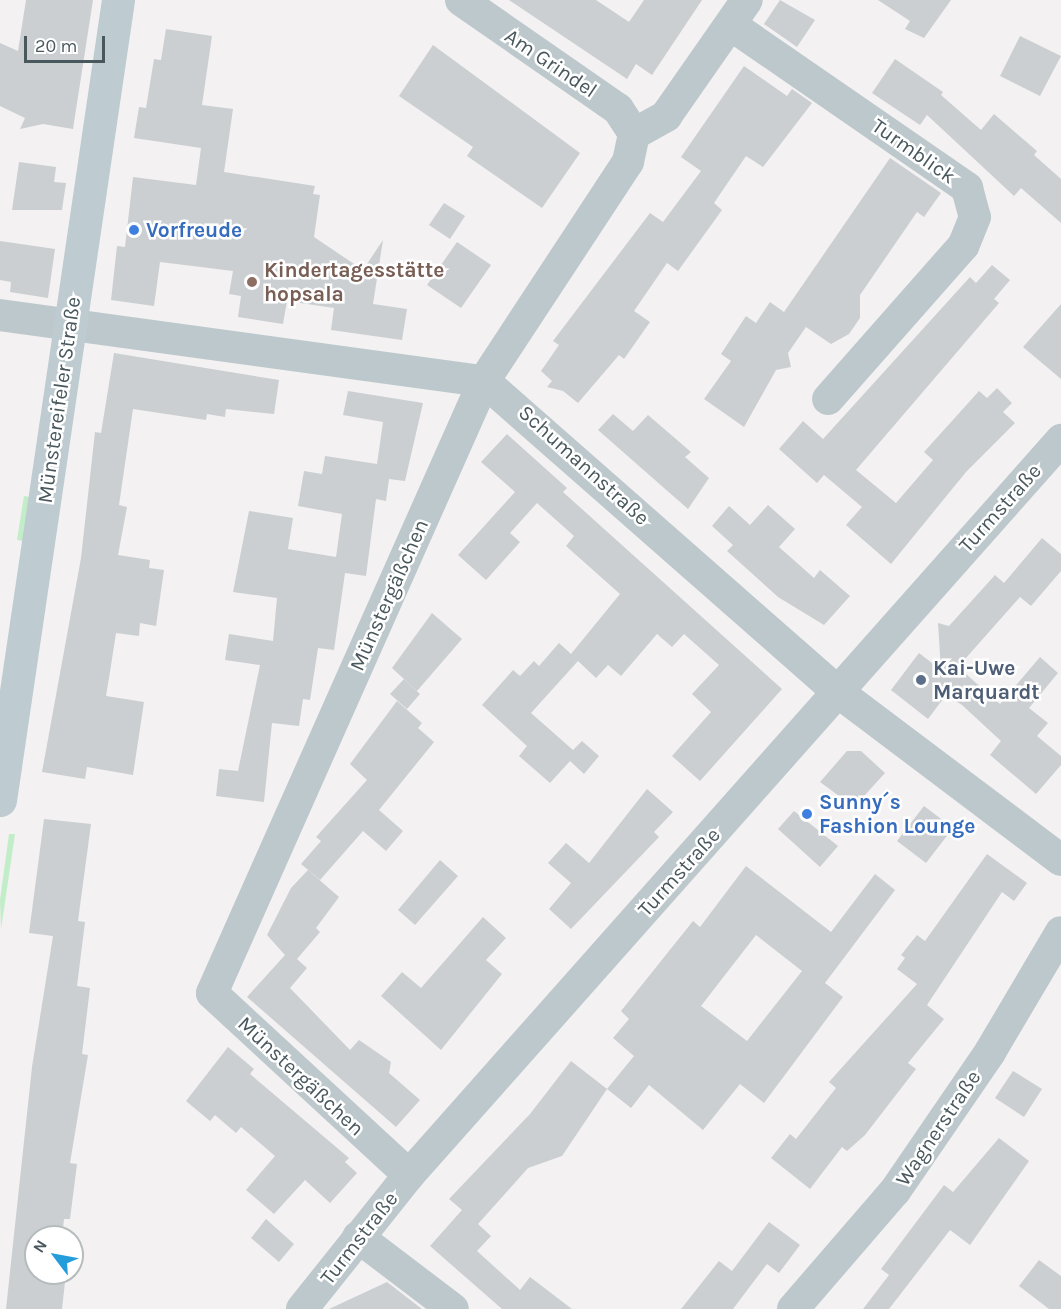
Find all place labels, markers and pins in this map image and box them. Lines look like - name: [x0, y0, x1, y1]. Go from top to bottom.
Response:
- place label: Vorfreude: [146, 217, 242, 243]
- marker: Vorfreude: [127, 223, 141, 237]
- place label: Kindertagesstätte hopsala: [264, 257, 444, 307]
- marker: Kindertagesstätte hopsala: [245, 275, 259, 289]
- place label: Kai-Uwe Marquardt: [933, 655, 1040, 705]
- marker: Kai-Uwe Marquardt: [914, 673, 928, 687]
- place label: Sunny´s Fashion Lounge: [819, 789, 975, 839]
- marker: Sunny´s Fashion Lounge: [800, 807, 814, 821]

